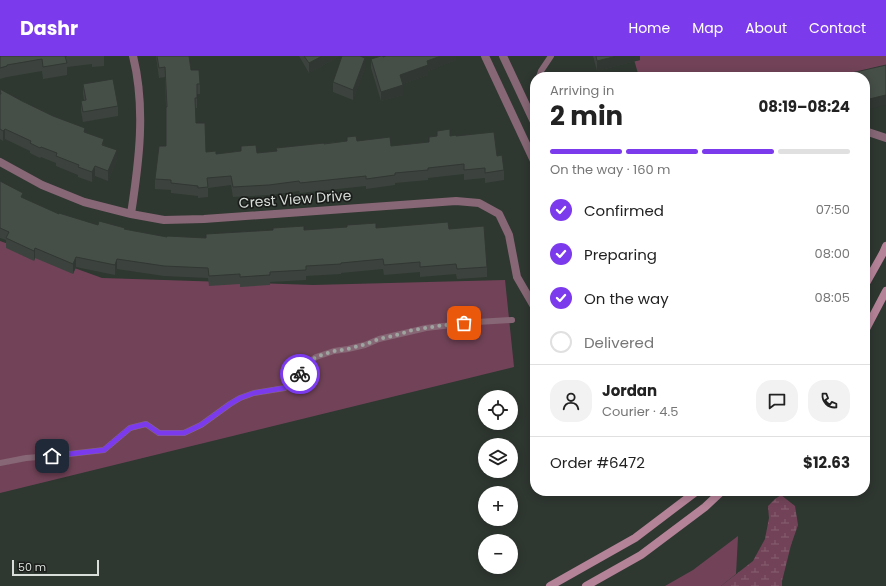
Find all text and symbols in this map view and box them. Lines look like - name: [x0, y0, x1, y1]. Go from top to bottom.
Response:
- text: Dashr: [20, 15, 78, 42]
- text: Home: [628, 18, 670, 38]
- text: Map: [692, 18, 723, 38]
- text: About: [745, 18, 787, 38]
- text: Contact: [809, 18, 866, 38]
- text: Arriving in: [550, 81, 614, 100]
- text: 08:19–08:24: [758, 96, 850, 117]
- text: 2 min: [550, 98, 623, 134]
- text: On the way · 160 m: [550, 160, 671, 179]
- street label: Crest View Drive: [238, 185, 352, 213]
- icon: check: [550, 199, 572, 221]
- text: Confirmed: [584, 200, 664, 221]
- text: 07:50: [816, 200, 850, 219]
- icon: check: [550, 243, 572, 265]
- text: Preparing: [584, 244, 657, 265]
- text: 08:00: [815, 244, 850, 263]
- icon: check: [550, 287, 572, 309]
- text: On the way: [584, 288, 669, 309]
- text: 08:05: [815, 288, 850, 307]
- pin: [447, 306, 481, 340]
- icon: bag: [453, 312, 475, 334]
- text: Delivered: [584, 332, 654, 353]
- courier: [280, 354, 320, 394]
- icon: bike: [289, 363, 311, 385]
- button: person: [550, 380, 592, 422]
- text: Jordan: [602, 380, 657, 401]
- button: chat: [756, 380, 798, 422]
- button: phone: [808, 380, 850, 422]
- map controls: [478, 390, 518, 574]
- button: locate: [478, 390, 518, 430]
- text: Courier · 4.5: [602, 402, 678, 421]
- button: layers: [478, 438, 518, 478]
- pin: [35, 439, 69, 473]
- icon: home: [41, 445, 63, 467]
- text: Order #6472: [550, 452, 645, 473]
- text: $12.63: [803, 452, 850, 473]
- button: +: [478, 486, 518, 526]
- button: −: [478, 534, 518, 574]
- scale bar: [12, 558, 99, 577]
- text: 50 m: [18, 559, 46, 575]

